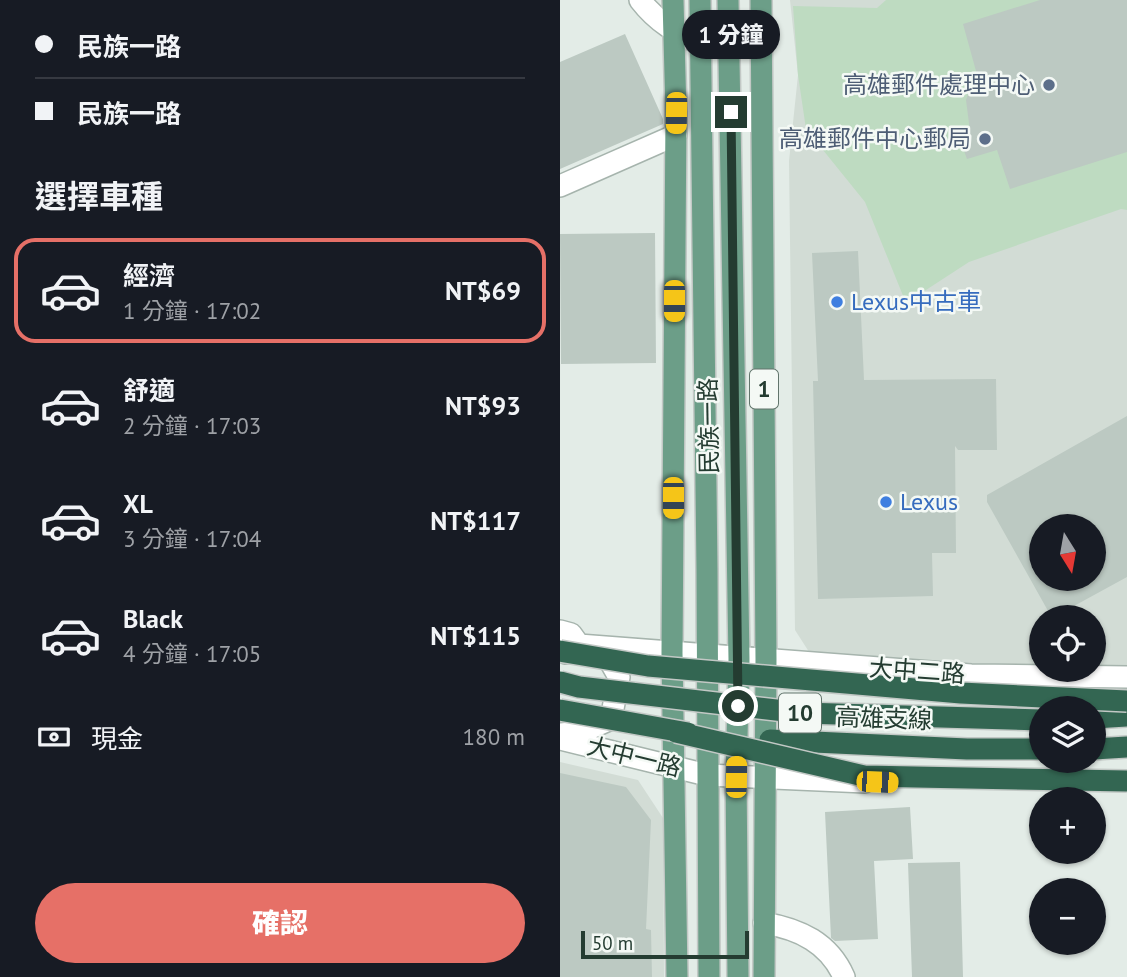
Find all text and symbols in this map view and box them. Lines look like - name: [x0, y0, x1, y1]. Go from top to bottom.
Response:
- callout: 1 分鐘: [682, 10, 780, 60]
- text: 1 分鐘: [699, 20, 763, 49]
- text: 民族一路: [77, 30, 181, 63]
- place label: 高雄郵件處理中心: [843, 69, 1035, 100]
- marker: 高雄郵件處理中心: [1041, 77, 1057, 93]
- car: [666, 92, 687, 134]
- route end: [715, 96, 747, 128]
- text: 民族一路: [77, 97, 181, 130]
- place label: 高雄郵件中心郵局: [779, 123, 971, 154]
- marker: 高雄郵件中心郵局: [977, 131, 993, 147]
- text: 選擇車種: [35, 175, 163, 217]
- icon: car: [39, 259, 102, 322]
- text: 經濟: [123, 259, 175, 292]
- text: NT$69: [445, 274, 521, 307]
- car: [664, 280, 685, 322]
- place label: Lexus中古車: [851, 286, 981, 317]
- marker: Lexus中古車: [829, 294, 845, 310]
- text: 1 分鐘 · 17:02: [123, 296, 261, 325]
- road number: 1: [750, 370, 778, 408]
- icon: car: [39, 374, 102, 437]
- text: 舒適: [123, 374, 175, 407]
- street label: 民族一路: [692, 378, 725, 474]
- text: NT$93: [445, 389, 521, 422]
- text: 2 分鐘 · 17:03: [123, 411, 261, 440]
- car: [663, 477, 684, 519]
- place label: Lexus: [900, 486, 958, 517]
- text: XL: [123, 487, 153, 520]
- icon: car: [39, 489, 102, 552]
- marker: Lexus: [878, 494, 894, 510]
- text: NT$117: [430, 504, 521, 537]
- north arrow: [1029, 514, 1106, 592]
- map controls: [1029, 514, 1106, 955]
- text: 3 分鐘 · 17:04: [123, 524, 261, 553]
- text: Black: [123, 602, 183, 635]
- icon: car: [39, 604, 102, 667]
- button: locate: [1029, 605, 1106, 682]
- text: NT$115: [430, 619, 521, 652]
- text: 4 分鐘 · 17:05: [123, 639, 261, 668]
- street label: 大中二路: [868, 652, 966, 689]
- route start: [722, 690, 754, 722]
- road number: 10: [779, 694, 821, 733]
- button: layers: [1029, 696, 1106, 773]
- street label: 高雄支線: [836, 701, 933, 736]
- icon: cash: [35, 718, 73, 756]
- text: 現金: [91, 722, 143, 755]
- text: 180 m: [463, 722, 525, 751]
- street label: 大中一路: [584, 730, 684, 783]
- car: [726, 756, 747, 798]
- car: [856, 771, 899, 793]
- button: +: [1029, 787, 1106, 864]
- button: −: [1029, 878, 1106, 955]
- button: 確認: [35, 883, 525, 963]
- scale bar: [581, 928, 749, 960]
- text: 50 m: [592, 931, 633, 955]

